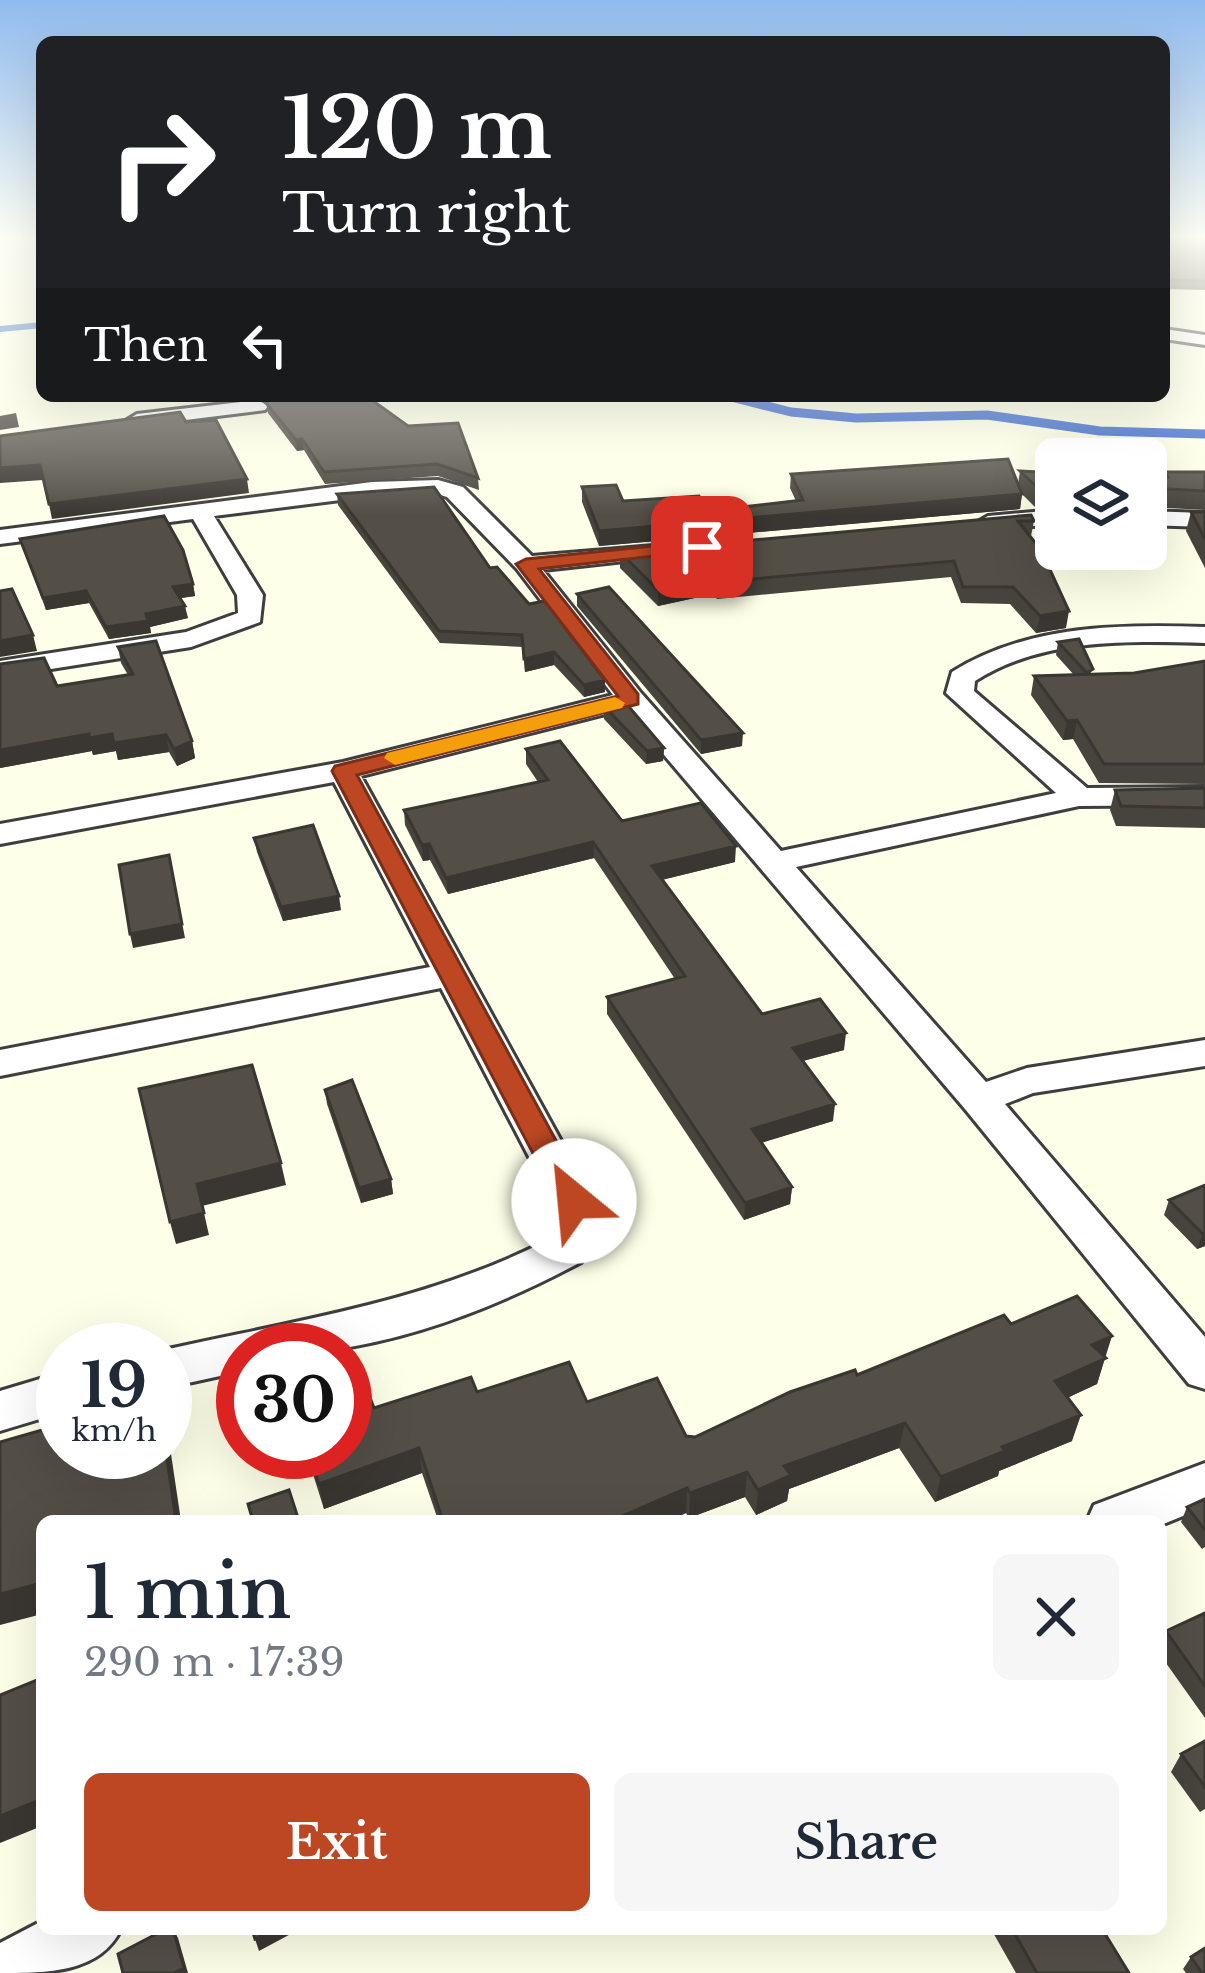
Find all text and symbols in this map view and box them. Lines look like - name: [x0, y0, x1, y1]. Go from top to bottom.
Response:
- text: 120 m: [282, 77, 552, 181]
- icon: right: [84, 84, 240, 240]
- text: Turn right: [282, 180, 571, 247]
- icon: left: [232, 312, 298, 378]
- text: Then: [84, 317, 208, 373]
- map controls: [1035, 438, 1167, 570]
- button: layers: [1035, 438, 1167, 570]
- pin: [651, 496, 753, 598]
- icon: arrive: [669, 514, 735, 580]
- position arrow: [511, 1138, 637, 1264]
- speed limit sign: 30: [216, 1323, 372, 1479]
- text: 19: [81, 1349, 147, 1423]
- text: km/h: [71, 1412, 157, 1449]
- text: 1 min: [84, 1548, 291, 1637]
- button: close: [993, 1554, 1119, 1680]
- text: 290 m · 17:39: [84, 1638, 345, 1687]
- button: Exit: [84, 1773, 590, 1911]
- button: Share: [614, 1773, 1119, 1911]

